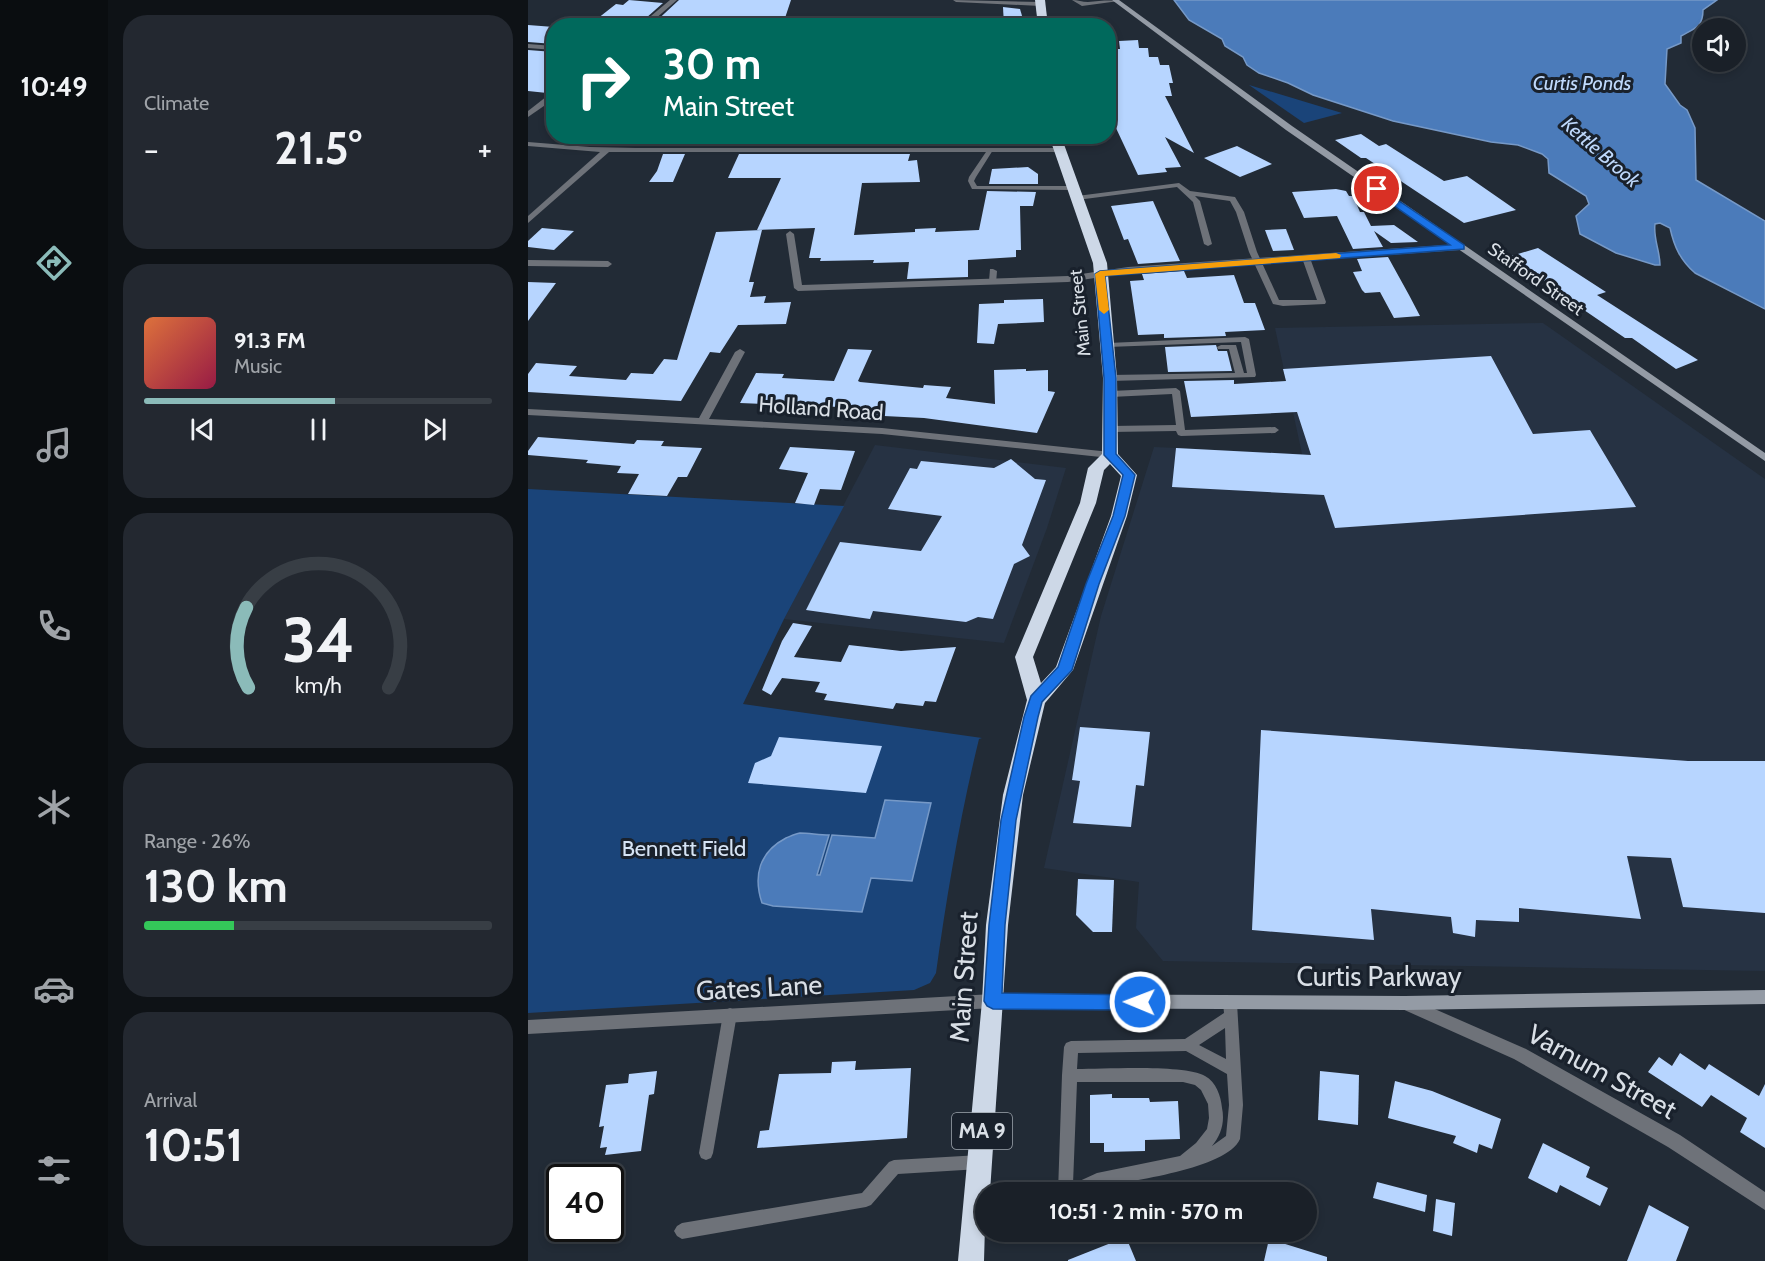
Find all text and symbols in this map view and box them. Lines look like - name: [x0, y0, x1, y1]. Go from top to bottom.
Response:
- map controls: [1692, 18, 1746, 72]
- button: sound: [1692, 18, 1746, 72]
- text: 30 m: [663, 38, 761, 90]
- icon: right: [564, 42, 642, 120]
- text: 10:49: [21, 70, 87, 103]
- water label: Curtis Ponds: [1533, 71, 1632, 95]
- text: Main Street: [663, 90, 794, 123]
- text: Climate: [144, 91, 209, 115]
- water label: Kettle Brook: [1557, 112, 1646, 193]
- text: 21.5°: [274, 121, 362, 175]
- text: −: [144, 129, 159, 169]
- text: +: [477, 129, 492, 169]
- pin: [1351, 163, 1402, 214]
- icon: arrive: [1360, 172, 1393, 205]
- street label: Stafford Street: [1484, 238, 1588, 320]
- icon: directions: [33, 242, 75, 284]
- street label: Main Street: [1064, 268, 1096, 358]
- text: 91.3 FM: [234, 327, 306, 354]
- text: Music: [234, 354, 282, 378]
- street label: Holland Road: [757, 391, 884, 426]
- icon: previous: [186, 413, 219, 446]
- icon: pause: [302, 413, 335, 446]
- icon: next: [418, 413, 451, 446]
- icon: music: [33, 424, 75, 466]
- text: 34: [282, 602, 354, 678]
- icon: phone: [33, 605, 75, 647]
- text: km/h: [295, 672, 341, 698]
- icon: climate: [33, 786, 75, 828]
- text: Range · 26%: [144, 829, 251, 853]
- park label: Bennett Field: [622, 835, 746, 862]
- text: 130 km: [144, 859, 288, 913]
- street label: Main Street: [942, 910, 985, 1043]
- street label: Curtis Parkway: [1296, 960, 1462, 993]
- icon: car: [33, 968, 75, 1010]
- street label: Gates Lane: [695, 968, 823, 1007]
- position arrow: [1108, 970, 1172, 1034]
- street label: Varnum Street: [1522, 1017, 1683, 1126]
- text: Arrival: [144, 1088, 197, 1112]
- road number: MA 9: [952, 1113, 1012, 1149]
- text: 10:51: [144, 1118, 243, 1172]
- icon: filters: [33, 1149, 75, 1191]
- speed limit sign: 40: [546, 1164, 624, 1242]
- text: 10:51 · 2 min · 570 m: [1049, 1198, 1243, 1225]

